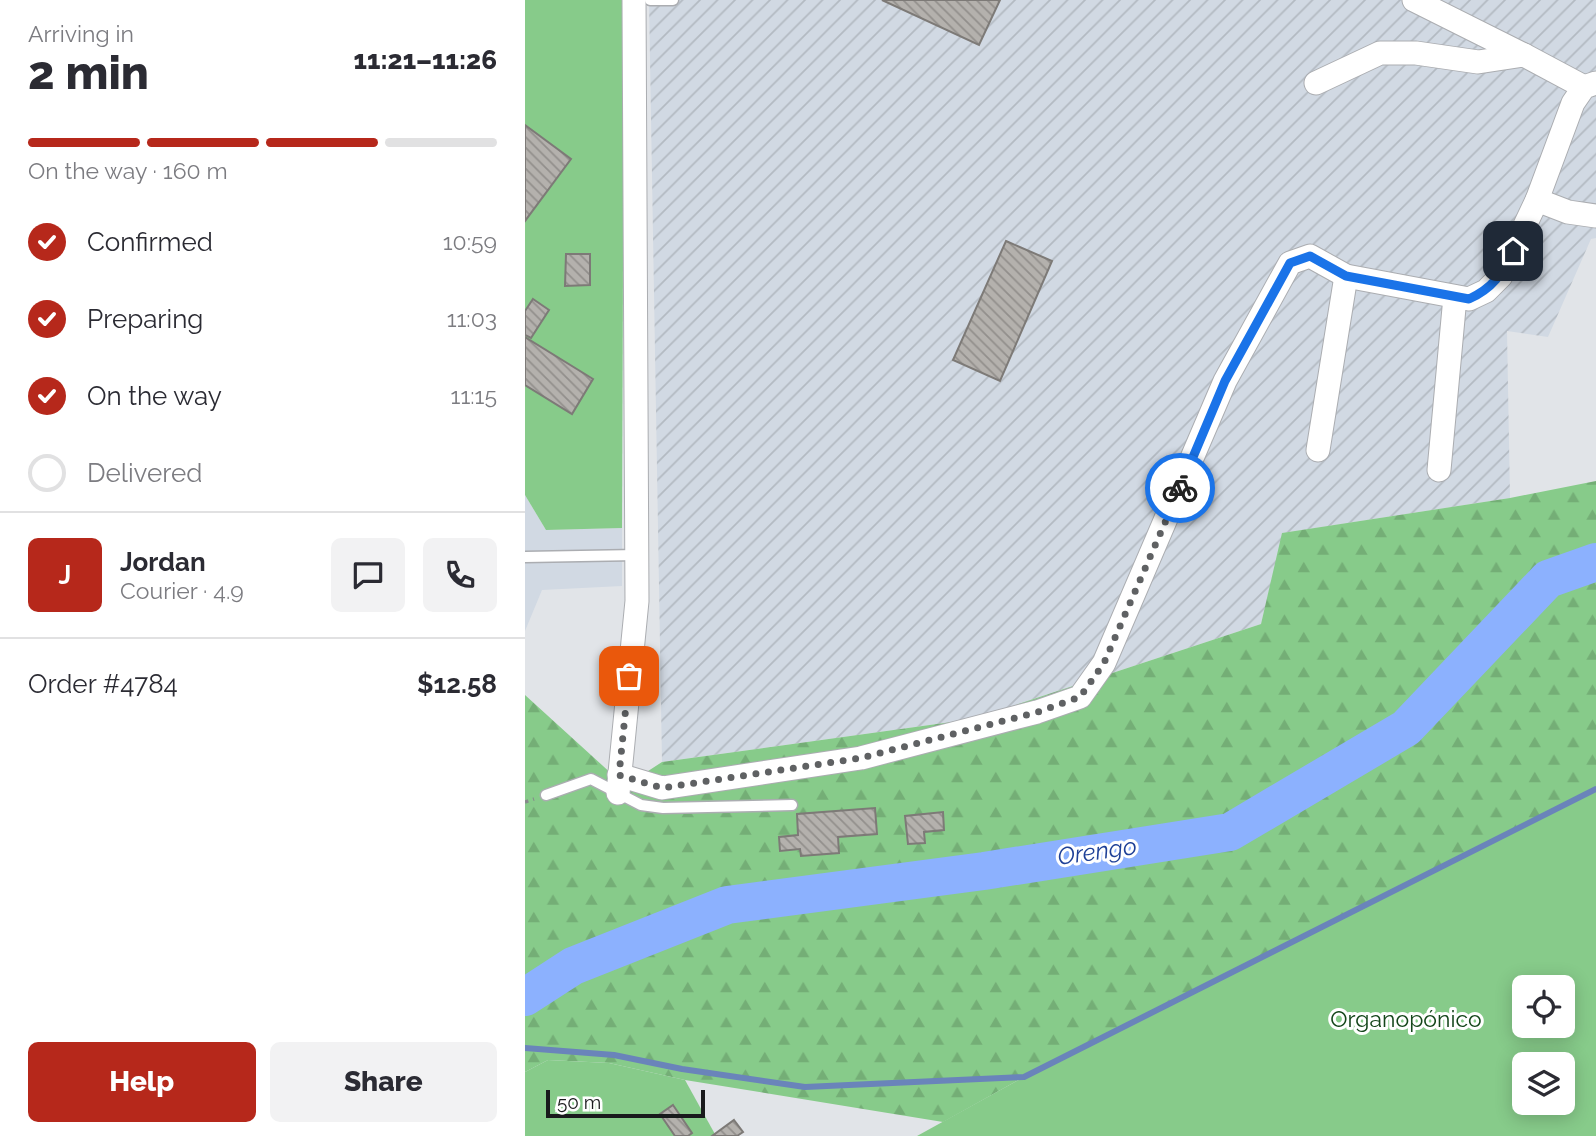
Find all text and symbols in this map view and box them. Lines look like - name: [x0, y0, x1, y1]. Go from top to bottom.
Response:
- text: Arriving in: [28, 20, 134, 47]
- text: 11:21–11:26: [354, 45, 497, 75]
- text: 2 min: [28, 46, 149, 100]
- text: On the way · 160 m: [28, 157, 228, 184]
- pin: [1483, 221, 1543, 281]
- icon: check: [28, 223, 66, 261]
- text: Confirmed: [87, 227, 213, 257]
- text: 10:59: [443, 228, 497, 255]
- icon: home: [1494, 232, 1532, 270]
- icon: check: [28, 300, 66, 338]
- text: Preparing: [87, 304, 203, 334]
- text: 11:03: [447, 305, 497, 332]
- icon: check: [28, 377, 66, 415]
- text: On the way: [87, 381, 222, 411]
- text: 11:15: [451, 382, 497, 409]
- courier: [1145, 453, 1215, 523]
- text: Delivered: [87, 458, 202, 488]
- icon: bike: [1161, 469, 1199, 507]
- button: chat: [331, 538, 405, 612]
- button: phone: [423, 538, 497, 612]
- text: Jordan: [120, 547, 206, 577]
- text: J: [59, 560, 71, 590]
- text: Courier · 4.9: [120, 577, 244, 604]
- pin: [599, 646, 659, 706]
- icon: bag: [610, 657, 648, 695]
- text: Order #4784: [28, 669, 178, 699]
- text: $12.58: [417, 669, 497, 699]
- water label: Orengo: [1056, 831, 1138, 871]
- map controls: [1512, 975, 1575, 1115]
- button: locate: [1512, 975, 1575, 1038]
- park label: Organopónico: [1330, 1005, 1482, 1032]
- button: Help: [28, 1042, 256, 1122]
- button: Share: [270, 1042, 497, 1122]
- button: layers: [1512, 1052, 1575, 1115]
- scale bar: [546, 1087, 705, 1119]
- text: 50 m: [557, 1091, 601, 1113]

